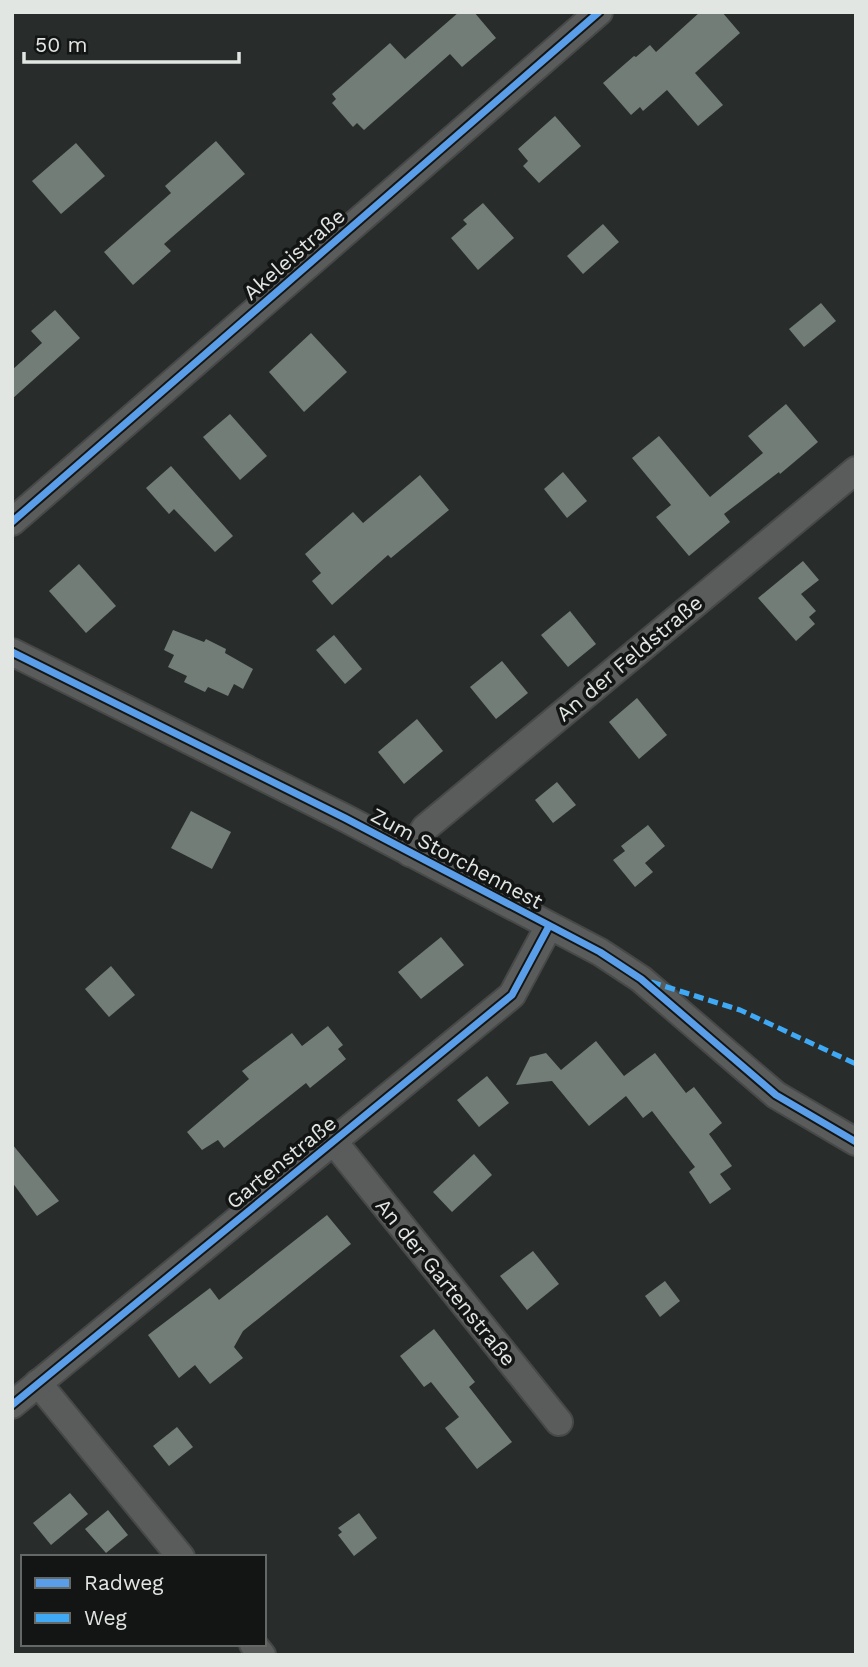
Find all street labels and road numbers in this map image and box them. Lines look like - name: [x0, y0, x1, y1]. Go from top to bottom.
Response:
- street label: Akeleistraße: [238, 203, 350, 305]
- street label: An der Feldstraße: [551, 590, 707, 726]
- street label: Zum Storchennest: [367, 802, 547, 914]
- street label: Gartenstraße: [221, 1110, 341, 1214]
- street label: An der Gartenstraße: [371, 1193, 521, 1371]

